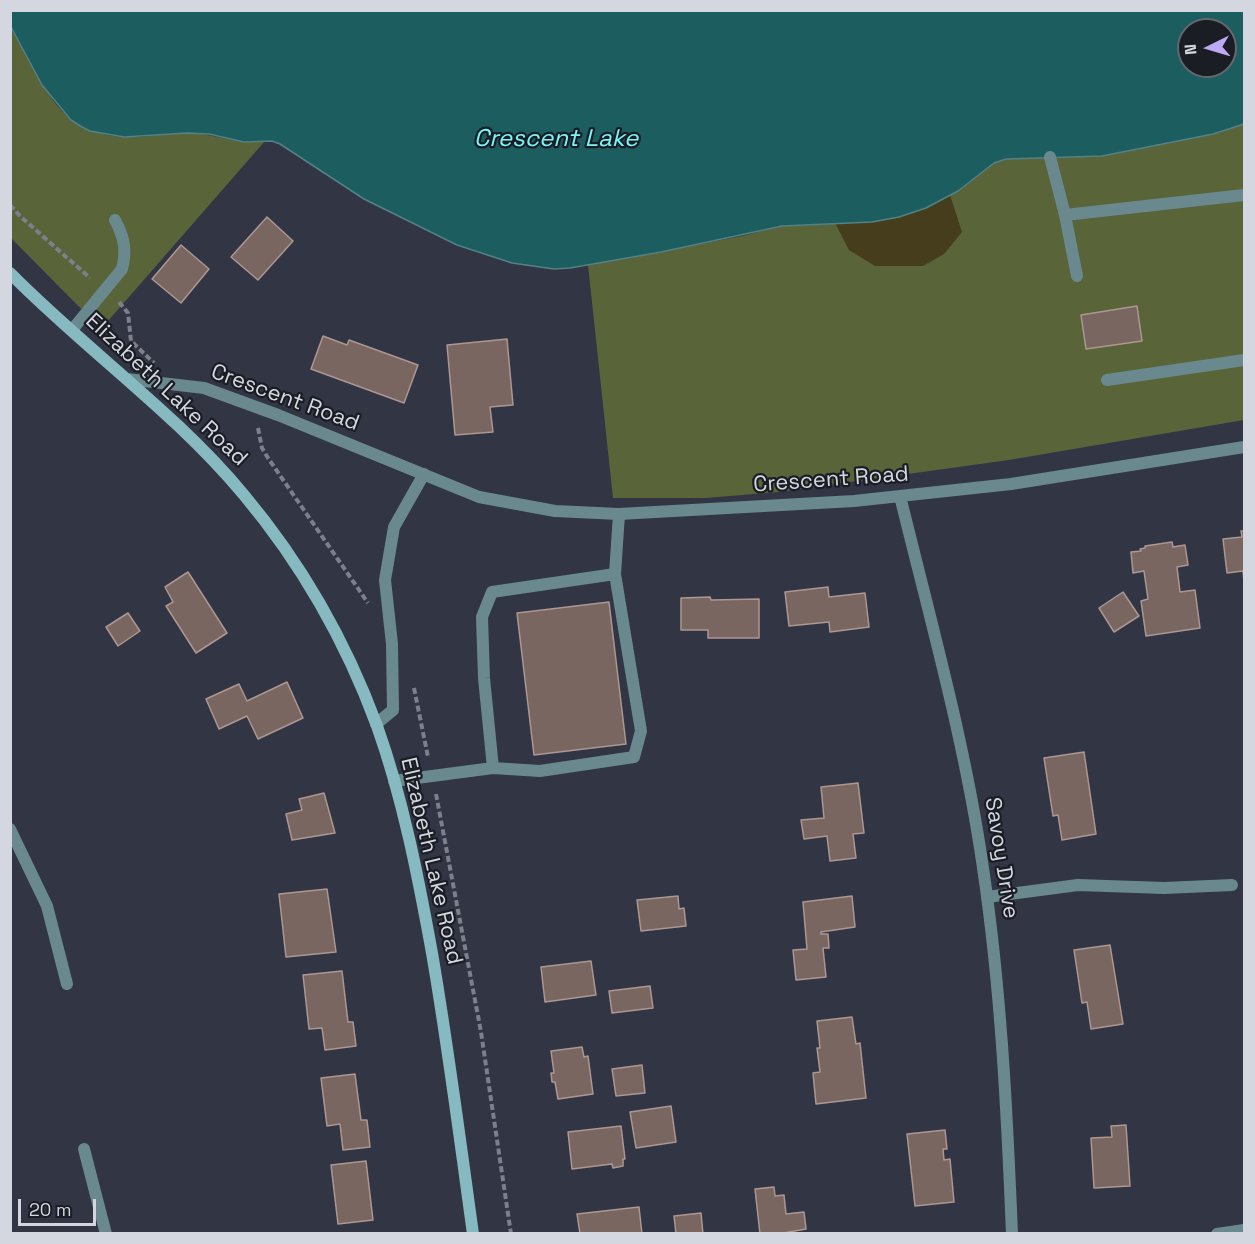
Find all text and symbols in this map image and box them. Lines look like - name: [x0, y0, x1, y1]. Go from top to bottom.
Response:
- north arrow: [1177, 18, 1237, 78]
- text: N: [1180, 43, 1201, 56]
- water label: Crescent Lake: [474, 125, 638, 153]
- street label: Elizabeth Lake Road: [80, 308, 252, 472]
- street label: Crescent Road: [207, 359, 363, 437]
- street label: Crescent Road: [752, 461, 910, 499]
- street label: Elizabeth Lake Road: [394, 755, 468, 967]
- street label: Savoy Drive: [978, 795, 1024, 921]
- scale bar: [21, 1187, 99, 1225]
- text: 20 m: [29, 1198, 72, 1221]

